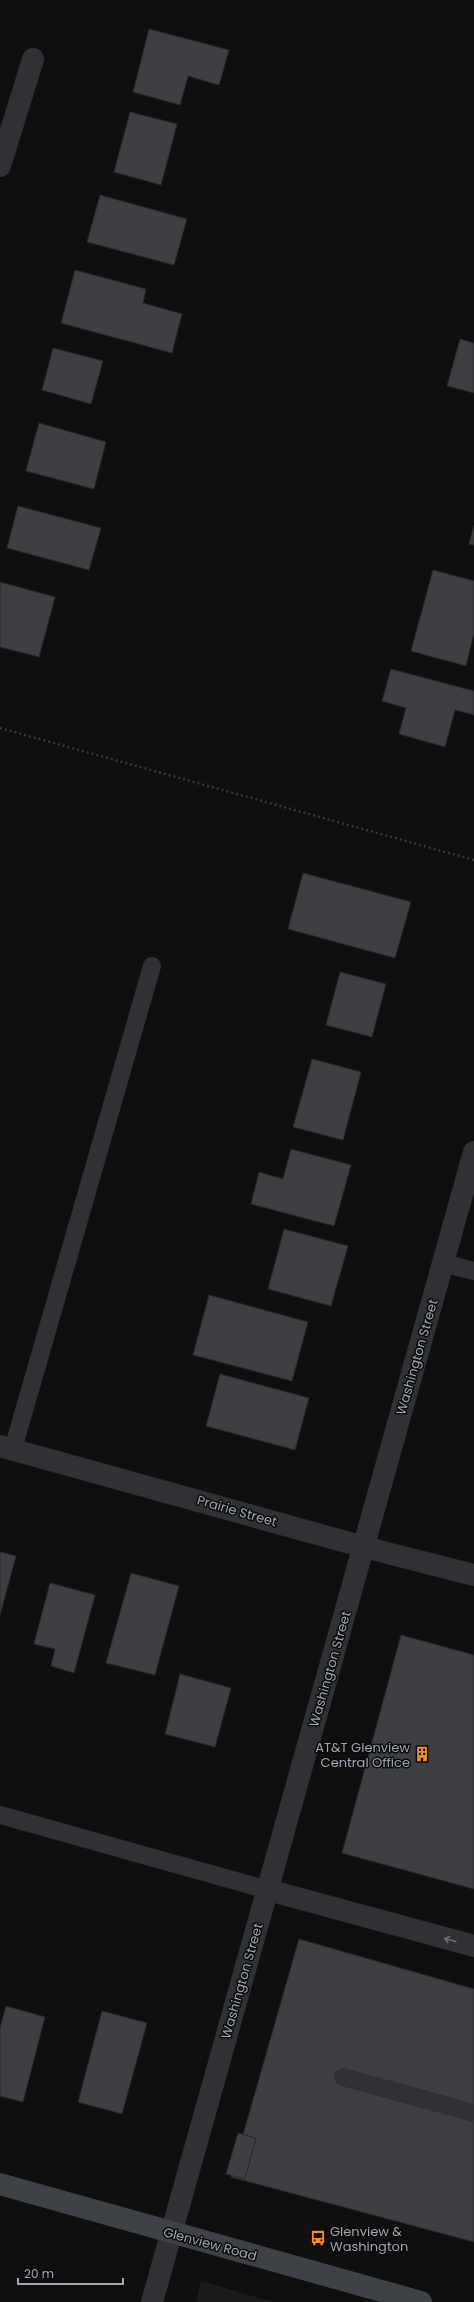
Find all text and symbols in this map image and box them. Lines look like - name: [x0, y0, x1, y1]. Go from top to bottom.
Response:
- street label: Washington Street: [391, 1297, 443, 1417]
- street label: Prairie Street: [195, 1491, 279, 1532]
- street label: Washington Street: [304, 1609, 356, 1729]
- place label: AT&T Glenview Central Office: [315, 1738, 410, 1772]
- building icon: AT&T Glenview Central Office: [413, 1745, 431, 1763]
- street label: Washington Street: [216, 1921, 268, 2041]
- one-way arrow: [444, 1936, 457, 1943]
- street label: Glenview Road: [161, 2222, 259, 2266]
- place label: Glenview & Washington: [330, 2222, 408, 2256]
- bus stop icon: Glenview & Washington: [309, 2229, 327, 2247]
- scale bar: [18, 2260, 123, 2286]
- text: 20 m: [24, 2265, 54, 2282]

